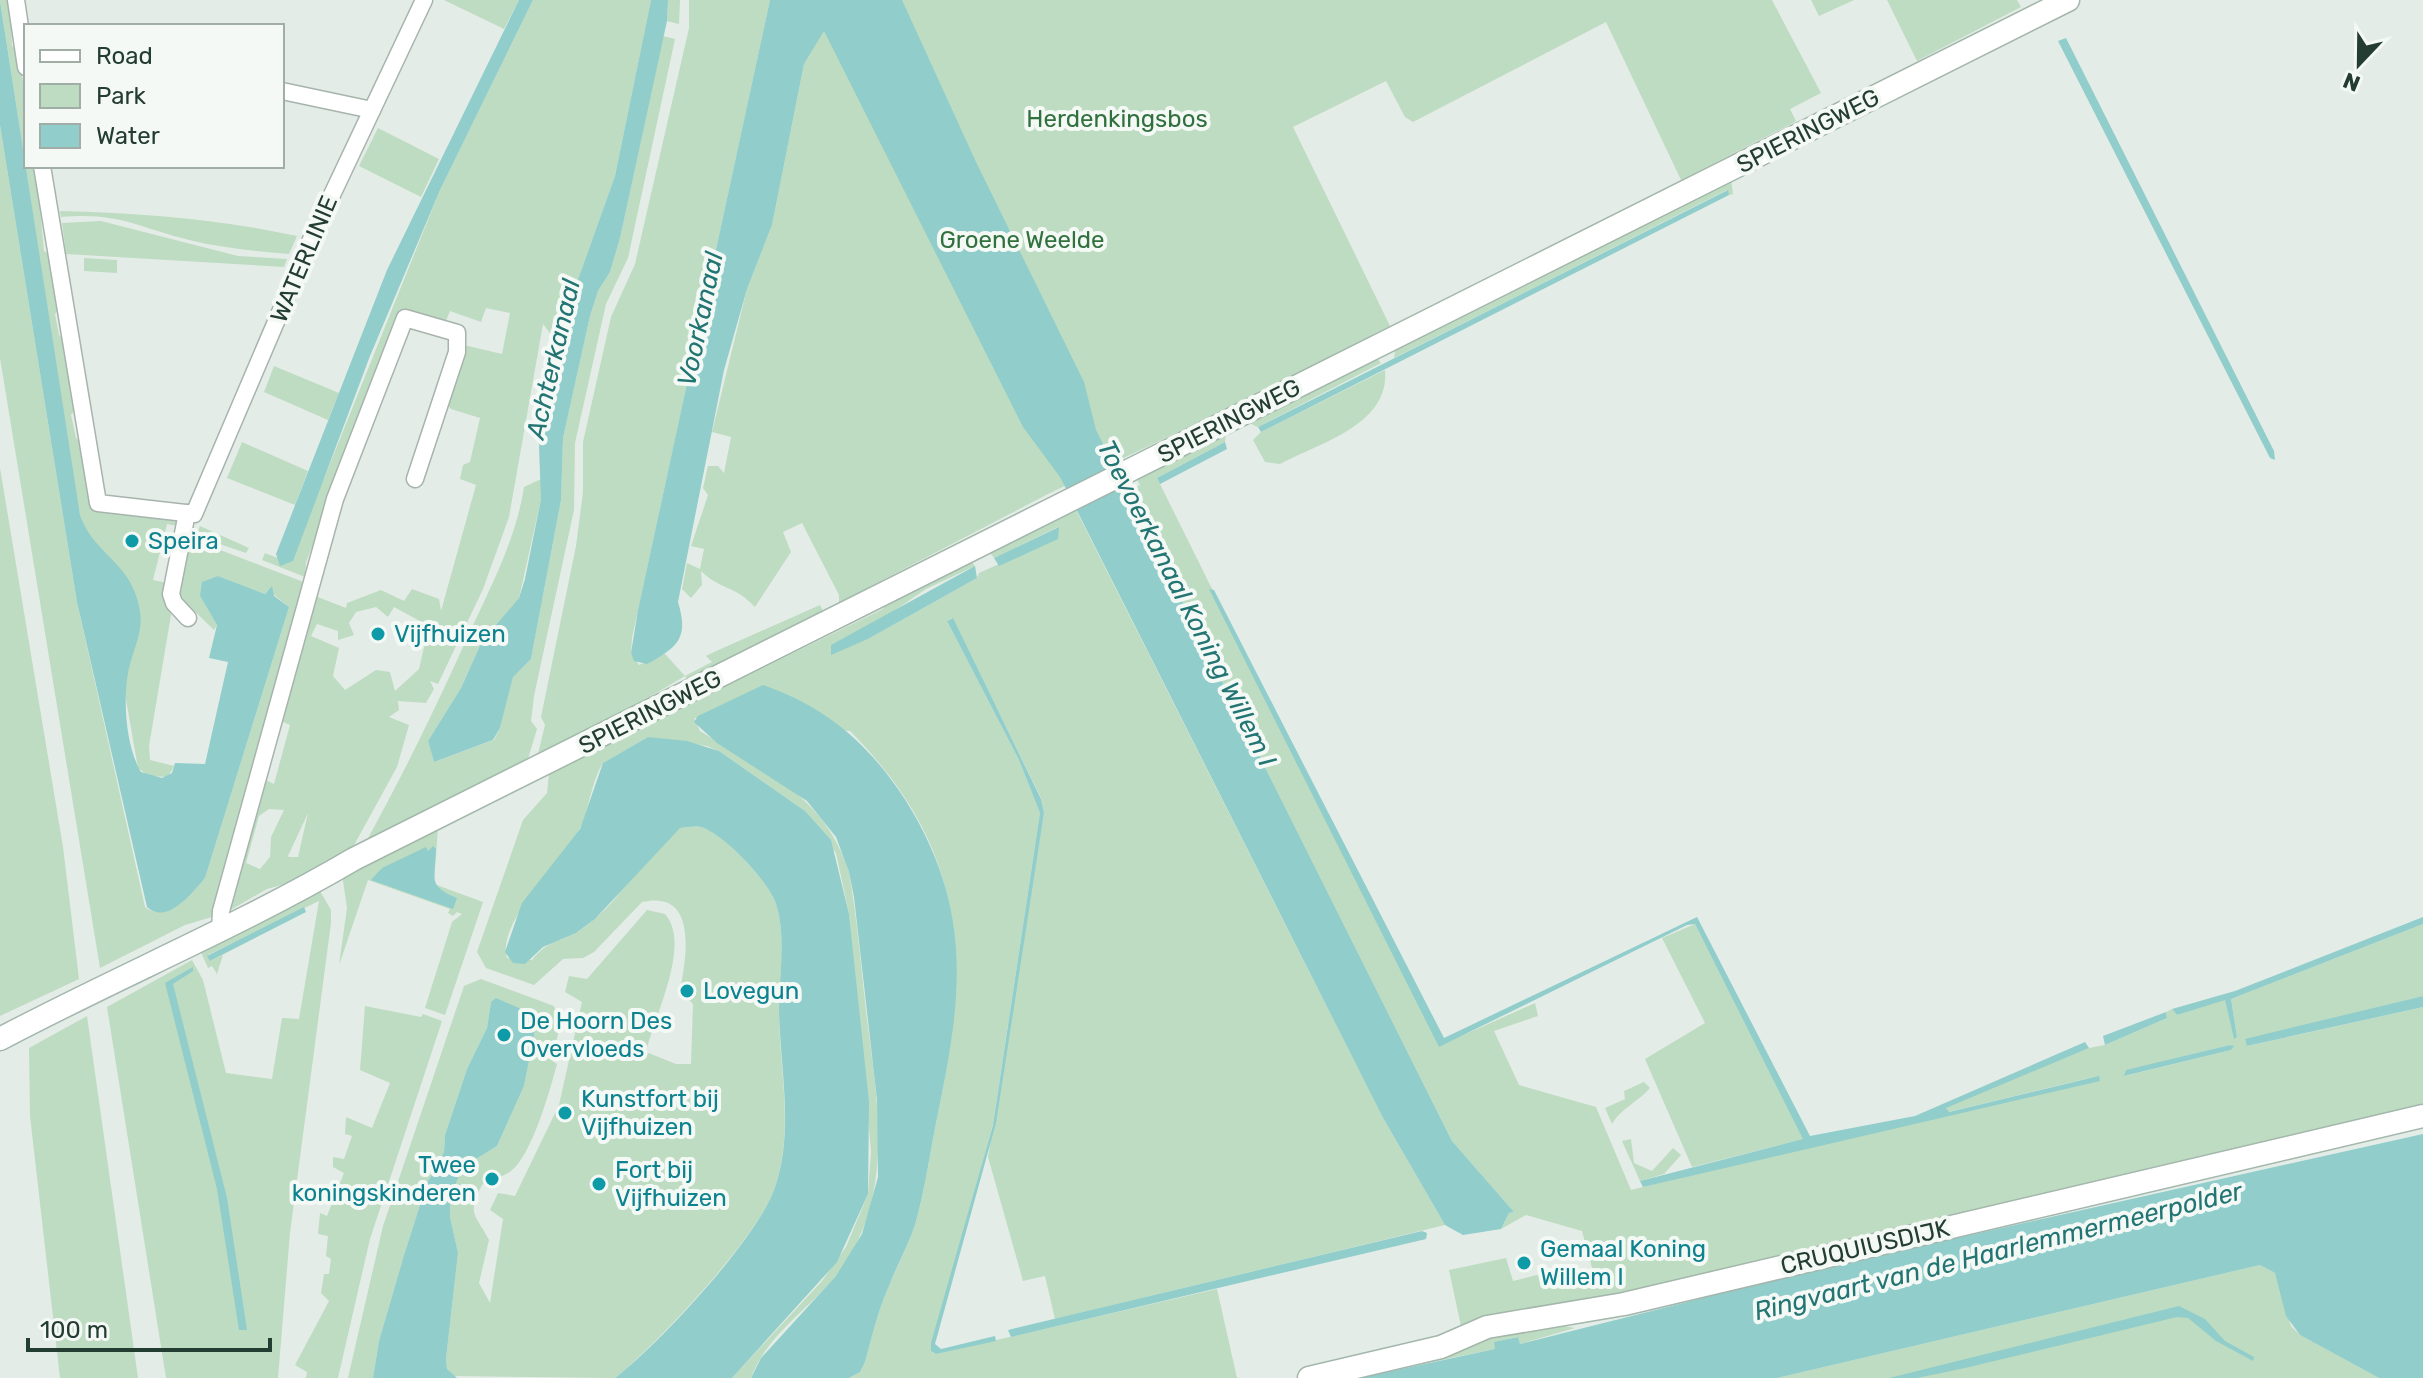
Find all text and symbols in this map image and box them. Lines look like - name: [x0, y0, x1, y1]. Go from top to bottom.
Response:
- legend: [24, 24, 284, 168]
- north arrow: [2319, 24, 2399, 104]
- text: Road: [96, 42, 153, 70]
- text: N: [2339, 67, 2364, 98]
- text: Park: [96, 82, 147, 110]
- street label: SPIERINGWEG: [1732, 83, 1884, 179]
- park label: Herdenkingsbos: [1026, 105, 1208, 133]
- text: Water: [96, 122, 160, 150]
- street label: WATERLINIE: [265, 191, 343, 327]
- park label: Groene Weelde: [939, 226, 1105, 254]
- water label: Voorkanaal: [671, 248, 730, 389]
- water label: Achterkanaal: [520, 276, 587, 444]
- street label: SPIERINGWEG: [1153, 373, 1305, 469]
- water label: Toevoerkanaal Koning Willem I: [1090, 435, 1283, 772]
- place label: Speira: [148, 527, 219, 555]
- marker: Speira: [123, 532, 141, 550]
- place label: Vijfhuizen: [394, 620, 506, 648]
- marker: Vijfhuizen: [369, 625, 387, 643]
- street label: SPIERINGWEG: [574, 664, 726, 760]
- place label: Lovegun: [703, 977, 799, 1005]
- marker: Lovegun: [678, 982, 696, 1000]
- place label: De Hoorn Des Overvloeds: [520, 1007, 672, 1063]
- marker: De Hoorn Des Overvloeds: [495, 1026, 513, 1044]
- place label: Kunstfort bij Vijfhuizen: [581, 1085, 719, 1141]
- marker: Kunstfort bij Vijfhuizen: [556, 1104, 574, 1122]
- place label: Twee koningskinderen: [292, 1151, 476, 1207]
- place label: Fort bij Vijfhuizen: [615, 1156, 727, 1212]
- marker: Twee koningskinderen: [483, 1170, 501, 1188]
- marker: Fort bij Vijfhuizen: [590, 1175, 608, 1193]
- water label: Ringvaart van de Haarlemmermeerpolder: [1751, 1175, 2247, 1327]
- street label: CRUQUIUSDIJK: [1778, 1214, 1953, 1280]
- place label: Gemaal Koning Willem I: [1540, 1235, 1706, 1291]
- marker: Gemaal Koning Willem I: [1515, 1254, 1533, 1272]
- scale bar: [28, 1302, 270, 1352]
- text: 100 m: [40, 1316, 108, 1344]

